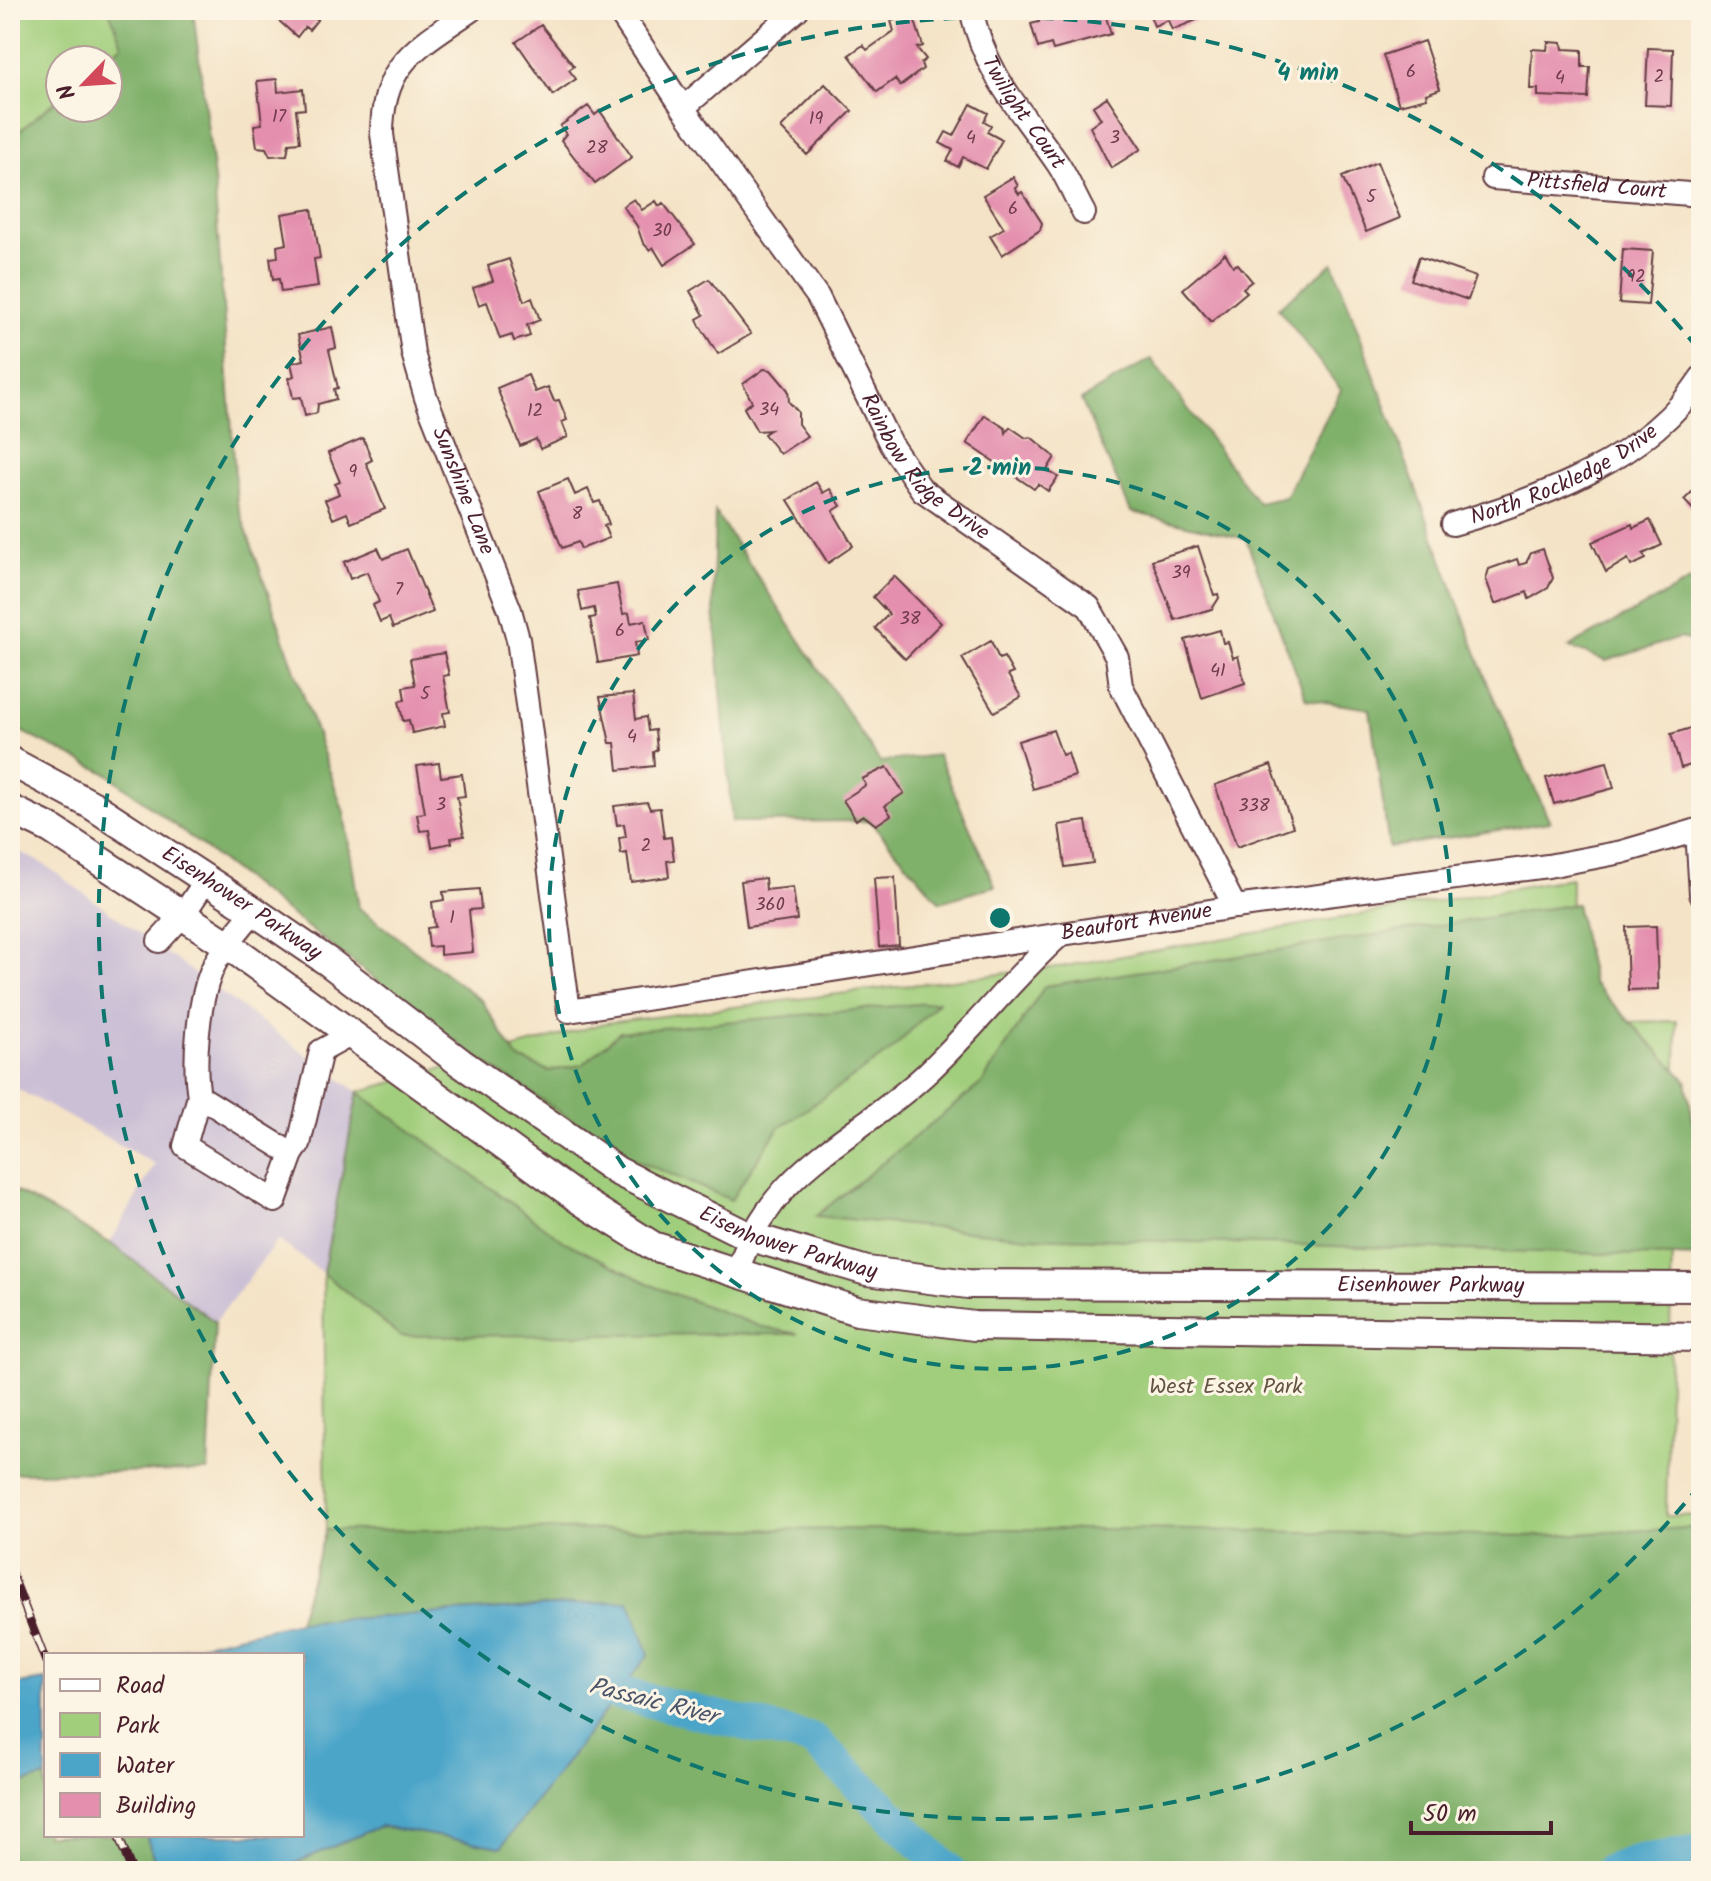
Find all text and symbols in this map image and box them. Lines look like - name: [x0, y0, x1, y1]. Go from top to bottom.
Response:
- north arrow: [44, 44, 124, 124]
- street label: Twilight Court: [971, 50, 1075, 177]
- text: 4 min: [1277, 54, 1339, 93]
- house number: 6: [1406, 58, 1416, 87]
- house number: 2: [1654, 63, 1664, 92]
- house number: 4: [1555, 64, 1565, 93]
- text: N: [49, 78, 87, 105]
- house number: 17: [272, 103, 287, 132]
- house number: 19: [809, 105, 823, 134]
- house number: 4: [966, 124, 976, 153]
- house number: 3: [1110, 124, 1120, 153]
- house number: 28: [586, 134, 608, 163]
- street label: Pittsfield Court: [1526, 163, 1668, 210]
- house number: 5: [1366, 183, 1377, 212]
- house number: 6: [1008, 195, 1018, 224]
- house number: 30: [652, 217, 672, 246]
- house number: 92: [1626, 263, 1646, 292]
- street label: Rainbow Ridge Drive: [851, 387, 997, 550]
- house number: 34: [759, 396, 779, 425]
- house number: 12: [527, 397, 543, 426]
- street label: North Rockledge Drive: [1466, 415, 1666, 535]
- street label: Sunshine Lane: [422, 422, 504, 560]
- text: 2 min: [969, 449, 1031, 488]
- house number: 9: [349, 458, 358, 487]
- house number: 8: [572, 500, 583, 529]
- house number: 39: [1171, 559, 1191, 588]
- house number: 7: [395, 576, 404, 605]
- house number: 38: [899, 605, 921, 634]
- house number: 6: [615, 617, 625, 646]
- house number: 41: [1210, 657, 1226, 686]
- house number: 5: [420, 680, 431, 709]
- house number: 4: [627, 723, 637, 752]
- house number: 3: [436, 791, 446, 820]
- house number: 338: [1238, 792, 1270, 821]
- house number: 2: [641, 832, 651, 861]
- street label: Eisenhower Parkway: [154, 837, 330, 970]
- house number: 360: [755, 891, 785, 920]
- street label: Beaufort Avenue: [1058, 893, 1215, 951]
- house number: 1: [449, 904, 455, 933]
- centre of rings: [986, 904, 1014, 932]
- street label: Eisenhower Parkway: [693, 1197, 880, 1290]
- street label: Eisenhower Parkway: [1337, 1268, 1525, 1304]
- park label: West Essex Park: [1149, 1370, 1303, 1405]
- legend: [44, 1653, 304, 1837]
- text: Road: [116, 1667, 165, 1706]
- water label: Passaic River: [585, 1667, 726, 1738]
- text: Park: [116, 1707, 160, 1746]
- text: Water: [116, 1747, 176, 1786]
- scale bar: [1411, 1785, 1551, 1835]
- text: Building: [116, 1787, 196, 1826]
- text: 50 m: [1423, 1795, 1477, 1834]

